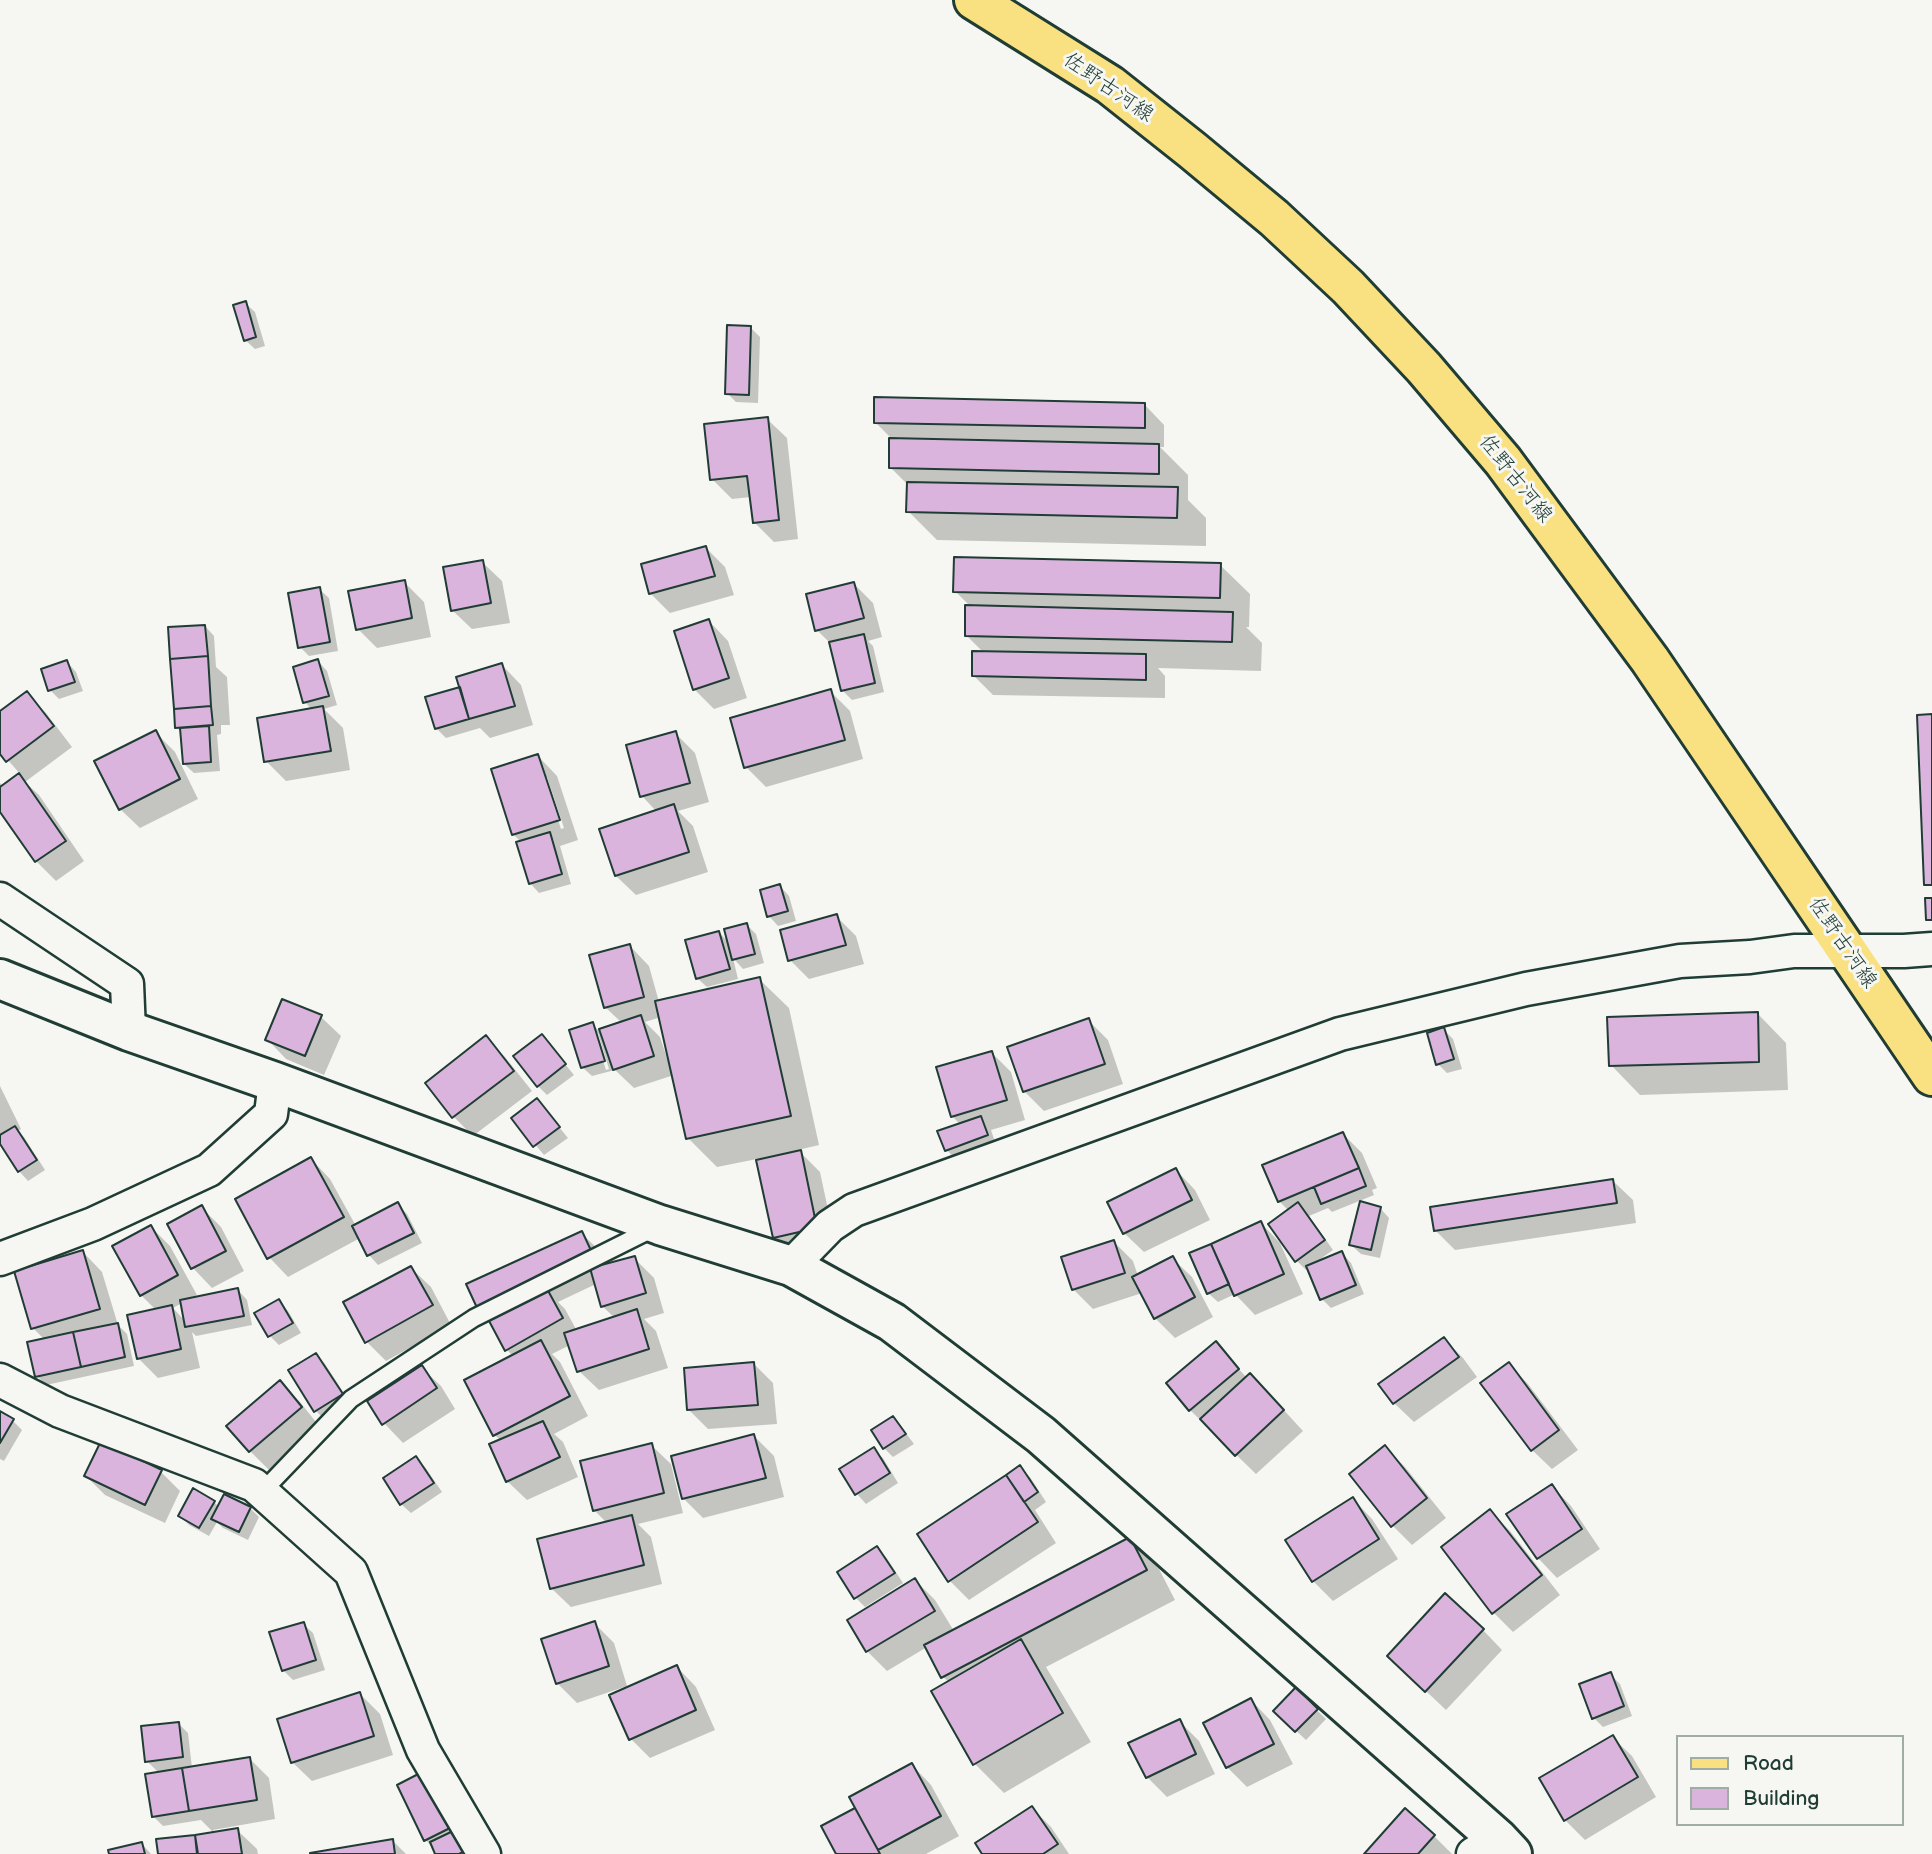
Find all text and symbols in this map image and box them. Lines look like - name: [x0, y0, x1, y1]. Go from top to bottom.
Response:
- street label: 佐野古河線: [1058, 48, 1158, 128]
- street label: 佐野古河線: [1473, 430, 1557, 528]
- street label: 佐野古河線: [1802, 892, 1882, 994]
- legend: [1676, 1735, 1904, 1826]
- text: Road: [1743, 1751, 1794, 1776]
- text: Building: [1743, 1786, 1819, 1811]

